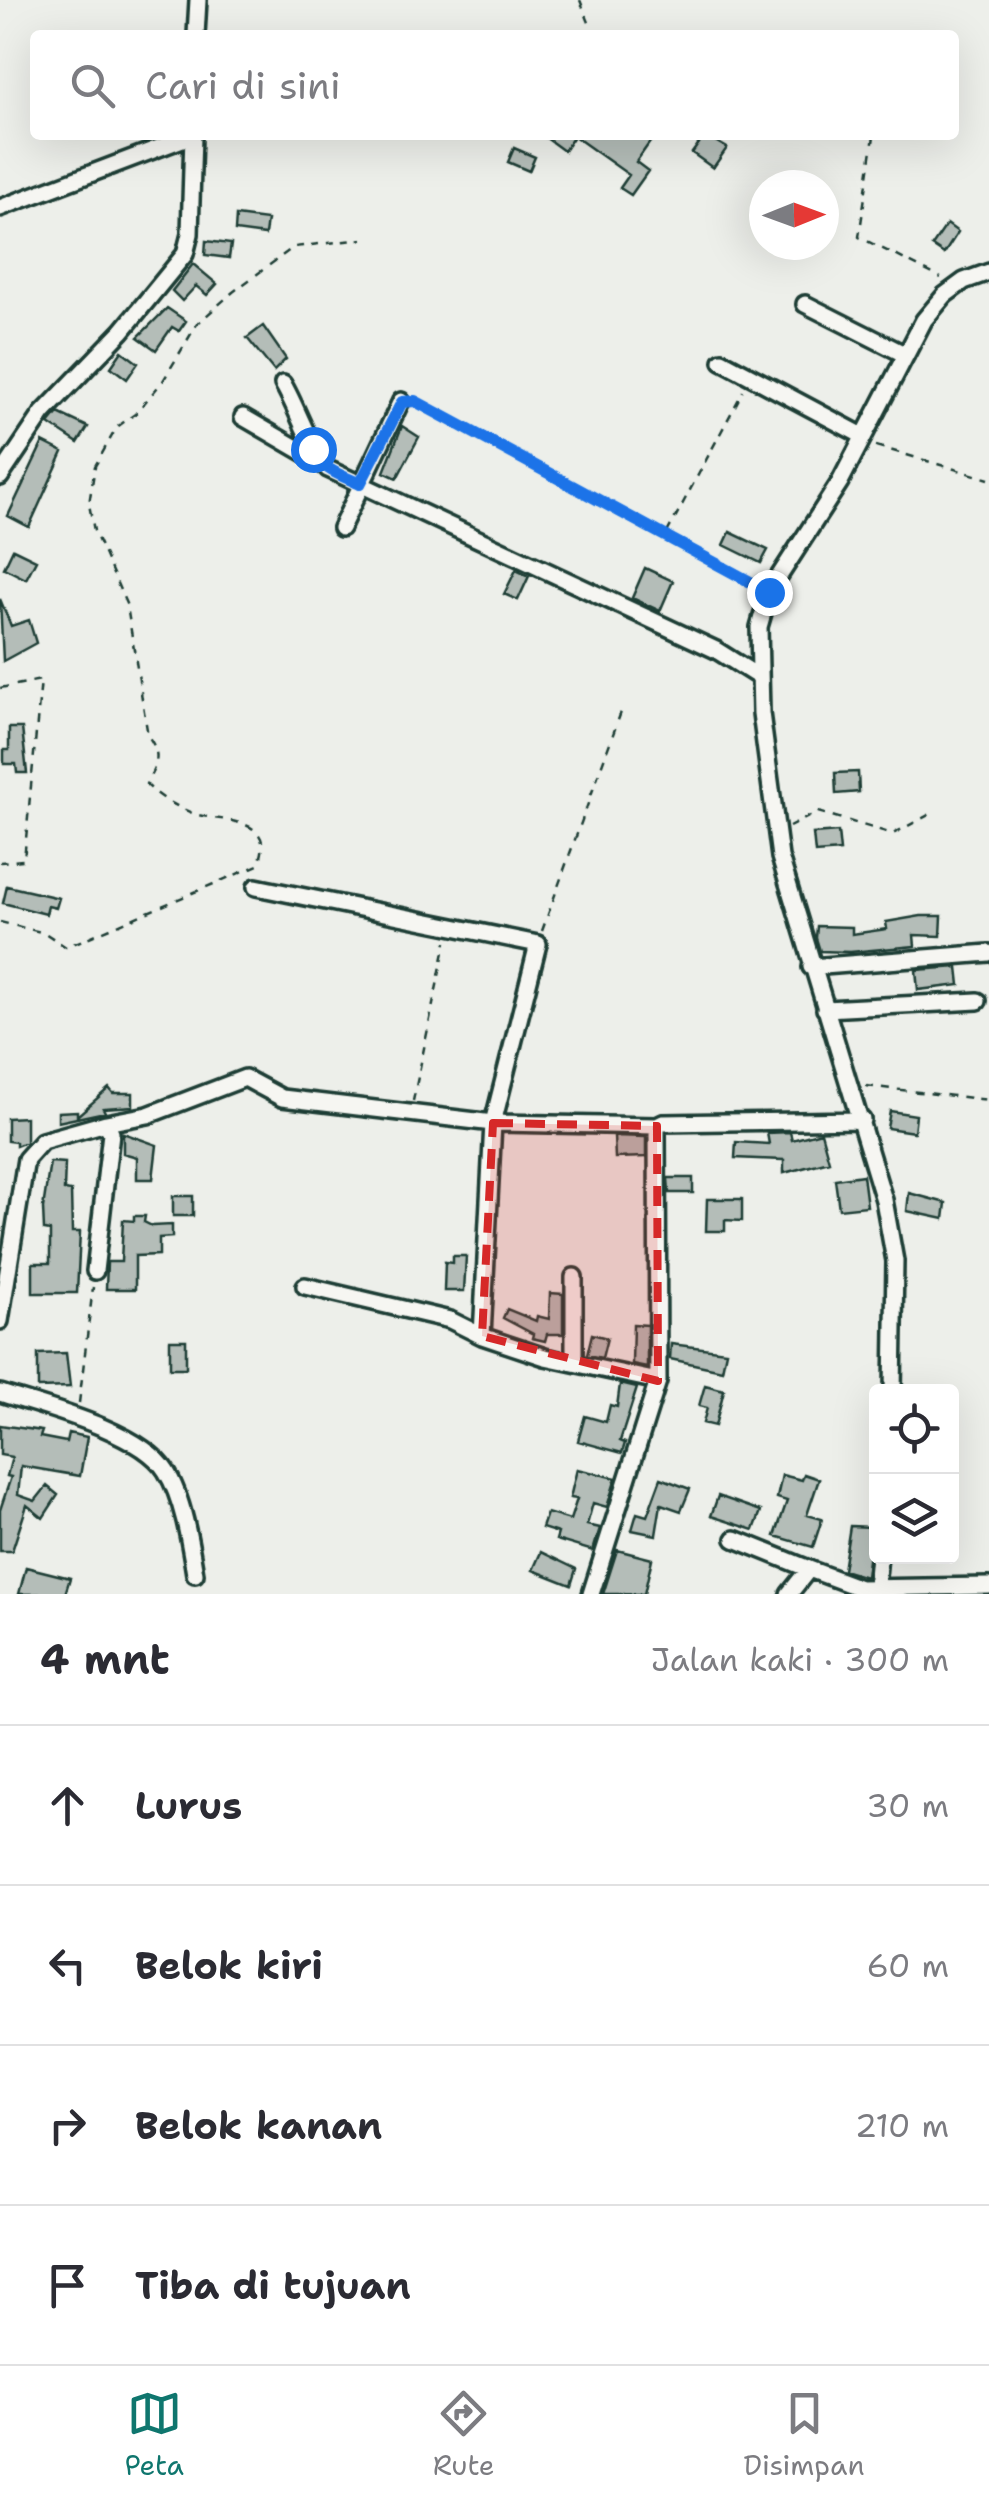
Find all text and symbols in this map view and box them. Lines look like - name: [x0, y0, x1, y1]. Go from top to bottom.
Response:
- search box: [30, 30, 959, 140]
- icon: search: [65, 58, 120, 113]
- text: Cari di sini: [145, 60, 341, 111]
- north arrow: [749, 170, 839, 260]
- route start: [291, 427, 337, 473]
- route end: [747, 570, 793, 616]
- map controls: [869, 1384, 959, 1564]
- button: locate: [869, 1384, 959, 1474]
- button: layers: [869, 1474, 959, 1564]
- text: 4 mnt: [40, 1631, 170, 1687]
- text: Jalan kaki · 300 m: [651, 1638, 949, 1681]
- icon: ahead: [40, 1778, 95, 1833]
- text: Lurus: [135, 1780, 242, 1831]
- text: 30 m: [866, 1784, 949, 1827]
- icon: left: [40, 1938, 95, 1993]
- text: Belok kiri: [135, 1940, 323, 1991]
- text: 60 m: [867, 1944, 949, 1987]
- icon: right: [40, 2098, 95, 2153]
- text: Belok kanan: [135, 2100, 382, 2151]
- text: 210 m: [855, 2104, 949, 2147]
- icon: arrive: [40, 2258, 95, 2313]
- text: Tiba di tujuan: [135, 2260, 411, 2311]
- tab: Peta: [124, 2386, 184, 2484]
- tab: Rute: [433, 2386, 495, 2484]
- tab: Disimpan: [743, 2386, 865, 2484]

